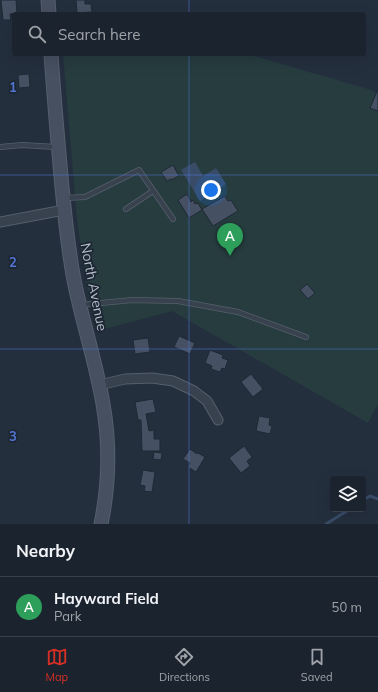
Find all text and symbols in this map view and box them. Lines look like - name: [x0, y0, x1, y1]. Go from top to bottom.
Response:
- search box: [12, 12, 366, 56]
- icon: search: [26, 23, 48, 45]
- text: Search here: [58, 25, 140, 44]
- text: 1: [9, 79, 17, 95]
- your location: [201, 180, 221, 200]
- pin: A: [217, 223, 243, 256]
- street label: North Avenue: [77, 241, 111, 333]
- text: 2: [9, 254, 17, 270]
- text: 3: [9, 428, 17, 444]
- map controls: [330, 476, 366, 512]
- button: layers: [330, 476, 366, 512]
- text: Nearby: [16, 540, 75, 561]
- text: Hayward Field: [54, 589, 159, 608]
- text: A: [24, 599, 34, 615]
- text: 50 m: [332, 599, 362, 615]
- text: Park: [54, 608, 81, 624]
- tab: Map: [45, 646, 68, 684]
- tab: Directions: [159, 646, 210, 684]
- tab: Saved: [301, 646, 333, 684]

